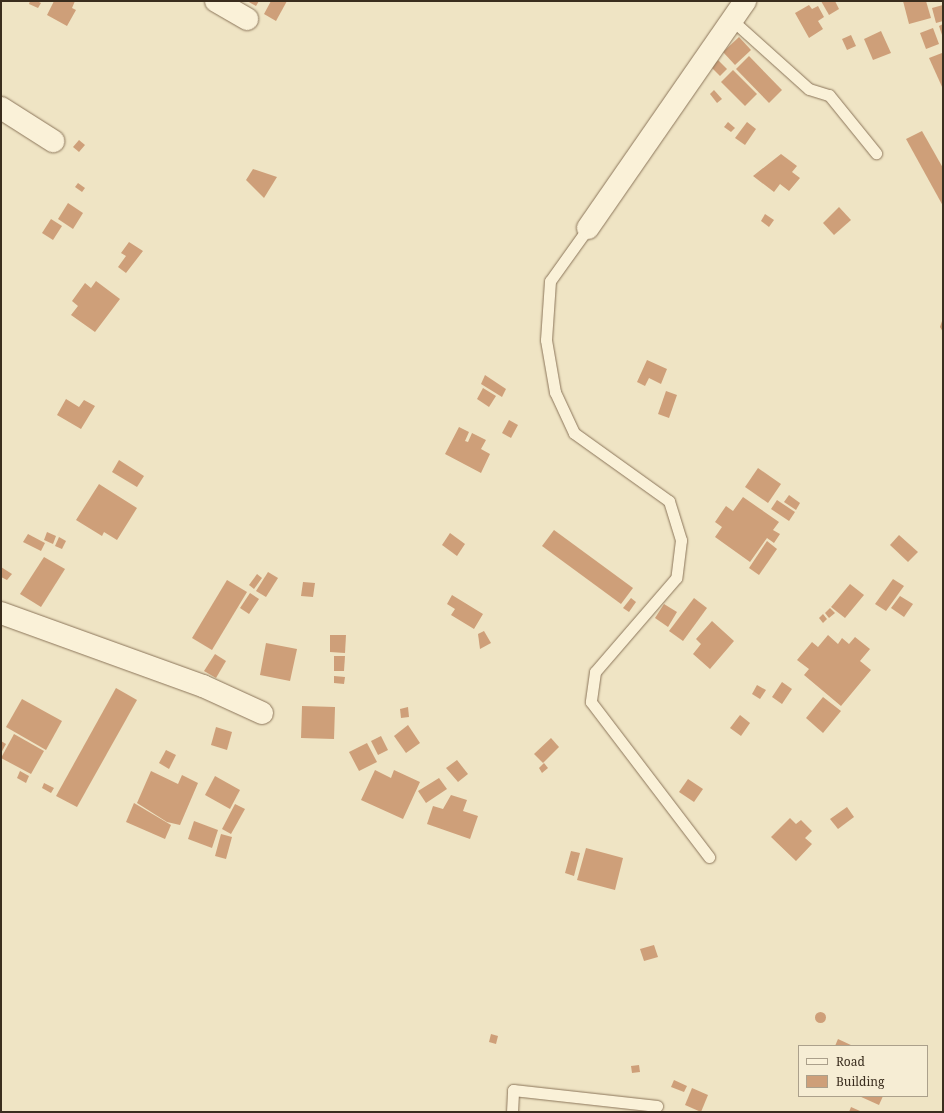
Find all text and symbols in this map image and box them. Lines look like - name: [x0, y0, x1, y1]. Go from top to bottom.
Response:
- legend: [798, 1045, 928, 1097]
- text: Road: [836, 1053, 865, 1070]
- text: Building: [836, 1073, 884, 1090]

